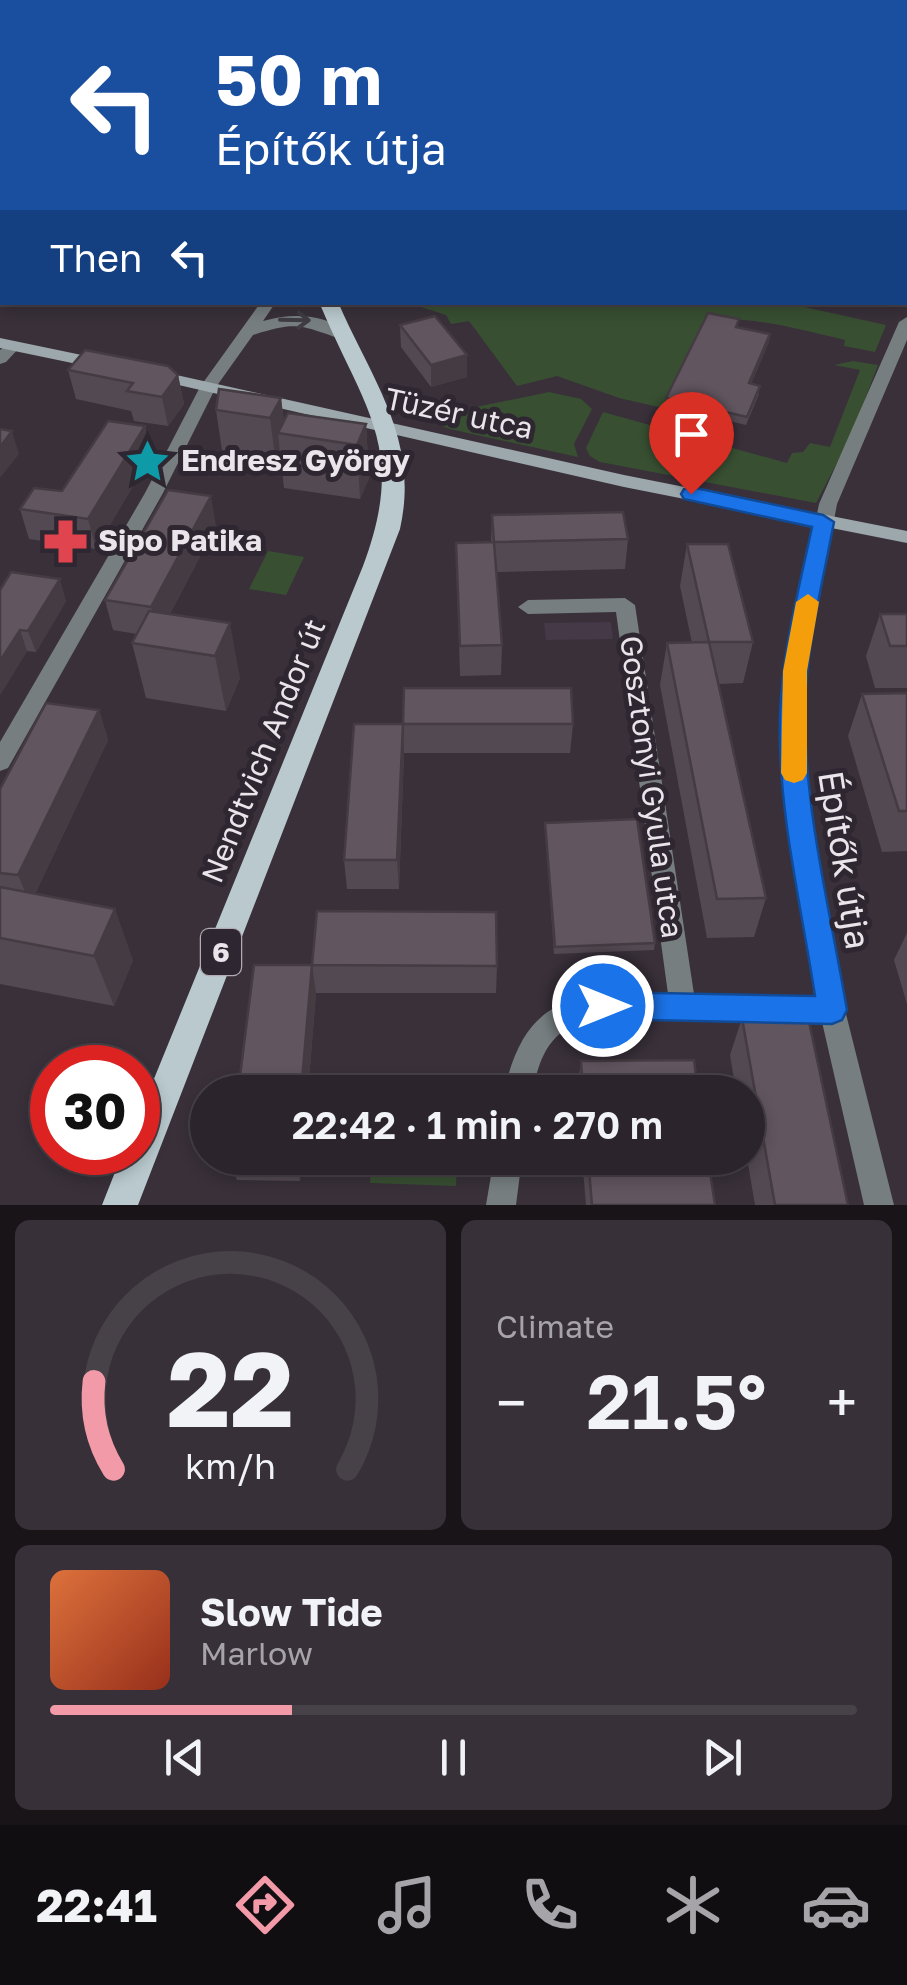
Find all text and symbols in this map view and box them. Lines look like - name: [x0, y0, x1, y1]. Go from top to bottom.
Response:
- text: 50 m: [215, 36, 382, 120]
- icon: left: [50, 40, 180, 170]
- text: Építők útja: [215, 121, 447, 175]
- icon: left: [162, 230, 217, 285]
- text: Then: [50, 235, 142, 280]
- one-way arrow: [279, 311, 311, 330]
- street label: Tüzér utca: [382, 380, 536, 446]
- pin: [649, 392, 734, 495]
- icon: arrive: [664, 407, 719, 462]
- place icon: Endresz György: [124, 437, 172, 485]
- place label: Endresz György: [181, 442, 410, 478]
- pharmacy icon: Sipo Patika: [41, 517, 89, 565]
- place label: Sipo Patika: [98, 522, 262, 558]
- street label: Nendtvich Andor út: [194, 614, 332, 888]
- street label: Gosztonyi Gyula utca: [613, 633, 691, 940]
- street label: Építők útja: [810, 768, 880, 952]
- road number: 6: [201, 929, 241, 975]
- position arrow: [551, 954, 655, 1058]
- speed limit sign: 30: [30, 1045, 160, 1175]
- text: 22:42 · 1 min · 270 m: [292, 1102, 663, 1147]
- text: Climate: [496, 1307, 614, 1345]
- text: 22: [167, 1325, 294, 1450]
- text: 21.5°: [586, 1355, 767, 1446]
- text: −: [496, 1369, 526, 1435]
- text: +: [827, 1369, 857, 1435]
- text: km/h: [185, 1444, 276, 1487]
- text: Slow Tide: [200, 1589, 383, 1634]
- text: Marlow: [200, 1634, 313, 1672]
- icon: previous: [157, 1730, 212, 1785]
- icon: pause: [426, 1730, 481, 1785]
- icon: next: [695, 1730, 750, 1785]
- icon: directions: [230, 1870, 300, 1940]
- icon: music: [372, 1870, 442, 1940]
- icon: phone: [515, 1870, 585, 1940]
- icon: climate: [658, 1870, 728, 1940]
- icon: car: [801, 1870, 871, 1940]
- text: 22:41: [36, 1878, 157, 1932]

